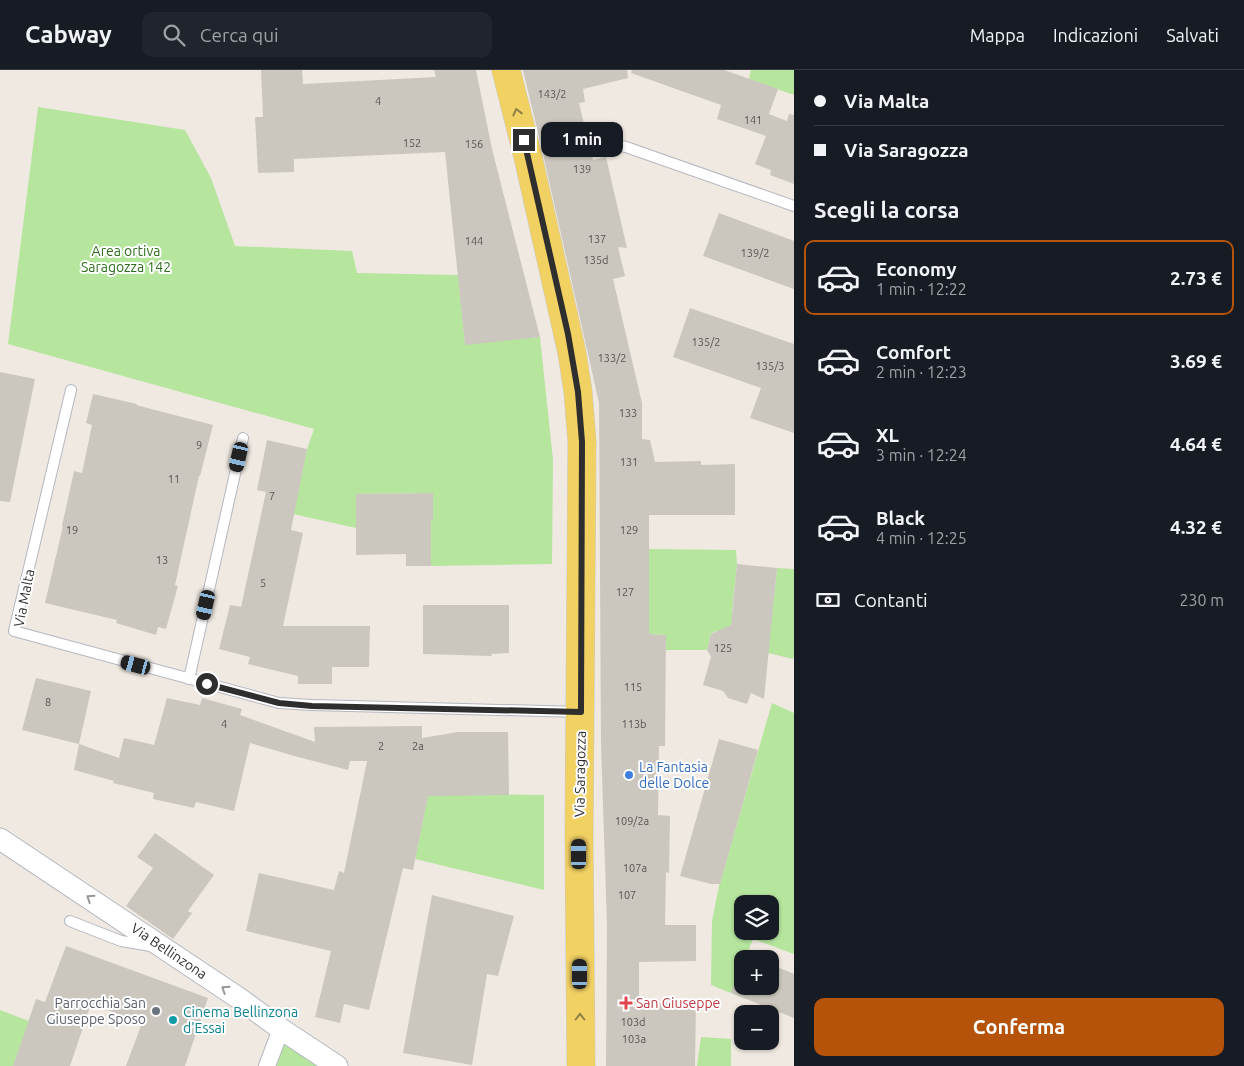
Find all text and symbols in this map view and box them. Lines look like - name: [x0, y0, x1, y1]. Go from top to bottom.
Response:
- search box: [142, 12, 492, 57]
- text: Cabway: [25, 21, 112, 48]
- icon: search: [160, 21, 188, 49]
- text: Cerca qui: [200, 24, 279, 46]
- text: Mappa: [970, 25, 1025, 45]
- text: Indicazioni: [1053, 25, 1138, 45]
- text: Salvati: [1166, 25, 1219, 45]
- house number: 143/2: [538, 88, 566, 100]
- text: Via Malta: [844, 90, 929, 112]
- house number: 4: [375, 95, 381, 107]
- one-way arrow: [512, 109, 522, 117]
- house number: 141: [744, 114, 762, 126]
- callout: 1 min: [542, 122, 624, 158]
- route end: [513, 129, 535, 151]
- text: 1 min: [562, 130, 602, 148]
- house number: 152: [403, 137, 421, 149]
- house number: 156: [465, 138, 483, 150]
- text: Via Saragozza: [844, 139, 968, 161]
- house number: 139: [573, 163, 591, 175]
- text: Scegli la corsa: [814, 197, 960, 222]
- house number: 137: [588, 233, 606, 245]
- house number: 144: [465, 235, 483, 247]
- park label: Area ortiva Saragozza 142: [81, 243, 171, 275]
- house number: 139/2: [741, 247, 769, 259]
- house number: 135d: [583, 254, 609, 266]
- icon: car: [816, 255, 861, 300]
- text: Economy: [876, 258, 957, 280]
- text: 2.73 €: [1170, 267, 1222, 289]
- text: 1 min · 12:22: [876, 280, 967, 298]
- house number: 135/2: [692, 336, 720, 348]
- icon: car: [816, 338, 861, 383]
- text: Comfort: [876, 341, 951, 363]
- text: 3.69 €: [1170, 350, 1222, 372]
- house number: 133/2: [598, 352, 626, 364]
- house number: 135/3: [756, 360, 784, 372]
- text: 2 min · 12:23: [876, 363, 967, 381]
- house number: 133: [619, 407, 637, 419]
- icon: car: [816, 421, 861, 466]
- text: XL: [876, 424, 899, 446]
- text: 4.64 €: [1170, 433, 1222, 455]
- house number: 9: [196, 439, 202, 451]
- car: [228, 441, 249, 473]
- text: 3 min · 12:24: [876, 446, 967, 464]
- house number: 131: [620, 456, 638, 468]
- house number: 11: [168, 473, 180, 485]
- house number: 7: [269, 490, 275, 502]
- icon: car: [816, 504, 861, 549]
- text: Black: [876, 507, 925, 529]
- text: 4.32 €: [1170, 516, 1222, 538]
- house number: 19: [66, 524, 78, 536]
- house number: 129: [620, 524, 638, 536]
- text: 4 min · 12:25: [876, 529, 967, 547]
- house number: 13: [156, 554, 168, 566]
- street label: Via Malta: [11, 568, 37, 628]
- house number: 5: [260, 577, 266, 589]
- house number: 127: [616, 586, 634, 598]
- icon: cash: [814, 586, 842, 614]
- car: [195, 589, 216, 621]
- text: Contanti: [854, 589, 928, 611]
- text: 230 m: [1179, 591, 1224, 609]
- house number: 125: [714, 642, 732, 654]
- car: [119, 654, 152, 676]
- route start: [196, 673, 218, 695]
- house number: 115: [624, 681, 642, 693]
- house number: 8: [45, 696, 51, 708]
- house number: 4: [221, 718, 227, 730]
- house number: 113b: [621, 718, 647, 730]
- street label: Via Saragozza: [571, 731, 589, 817]
- house number: 2: [378, 740, 384, 752]
- house number: 2a: [412, 740, 424, 752]
- place label: La Fantasia delle Dolce: [639, 759, 709, 791]
- marker: La Fantasia delle Dolce: [623, 769, 635, 781]
- house number: 109/2a: [615, 815, 649, 827]
- car: [571, 839, 586, 869]
- house number: 107a: [623, 862, 647, 874]
- house number: 107: [618, 889, 636, 901]
- one-way arrow: [86, 895, 96, 904]
- map controls: [734, 895, 779, 1050]
- button: layers: [734, 895, 779, 940]
- street label: Via Bellinzona: [128, 920, 210, 982]
- button: +: [734, 950, 779, 995]
- car: [572, 959, 587, 989]
- one-way arrow: [221, 985, 230, 995]
- place label: Parrocchia San Giuseppe Sposo: [46, 995, 146, 1027]
- place label: San Giuseppe: [636, 995, 720, 1011]
- marker: San Giuseppe: [620, 997, 632, 1009]
- button: Conferma: [814, 998, 1224, 1056]
- place label: Cinema Bellinzona d'Essai: [183, 1004, 298, 1036]
- marker: Parrocchia San Giuseppe Sposo: [150, 1005, 162, 1017]
- button: −: [734, 1005, 779, 1050]
- one-way arrow: [575, 1013, 585, 1021]
- marker: Cinema Bellinzona d'Essai: [167, 1014, 179, 1026]
- house number: 103d: [620, 1016, 646, 1028]
- house number: 103a: [622, 1033, 646, 1045]

